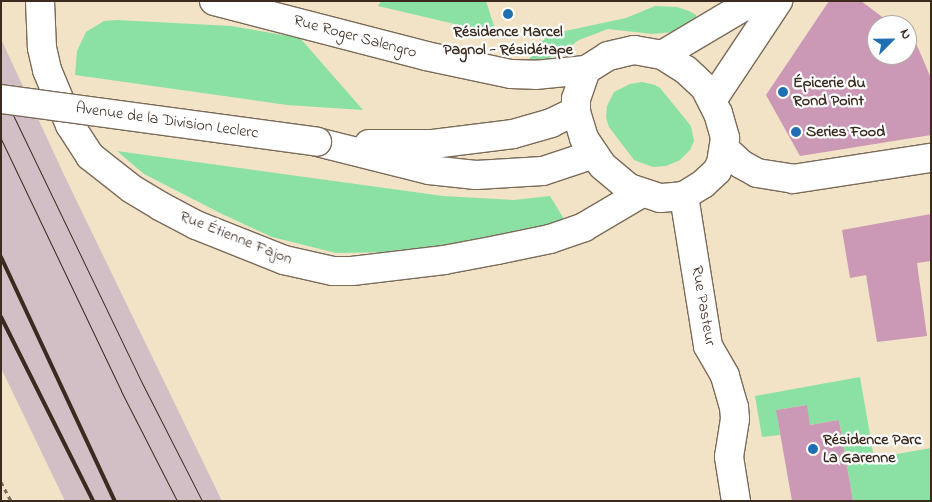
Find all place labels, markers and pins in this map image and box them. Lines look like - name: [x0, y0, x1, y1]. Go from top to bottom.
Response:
- marker: Résidence Marcel Pagnol - Résidétape: [502, 8, 514, 20]
- place label: Résidence Marcel Pagnol - Résidétape: [443, 22, 573, 60]
- place label: Épicerie du Rond Point: [793, 73, 866, 111]
- marker: Épicerie du Rond Point: [777, 86, 789, 98]
- place label: Series Food: [806, 122, 885, 142]
- marker: Series Food: [790, 126, 802, 138]
- place label: Résidence Parc La Garenne: [823, 430, 921, 468]
- marker: Résidence Parc La Garenne: [807, 443, 819, 455]

